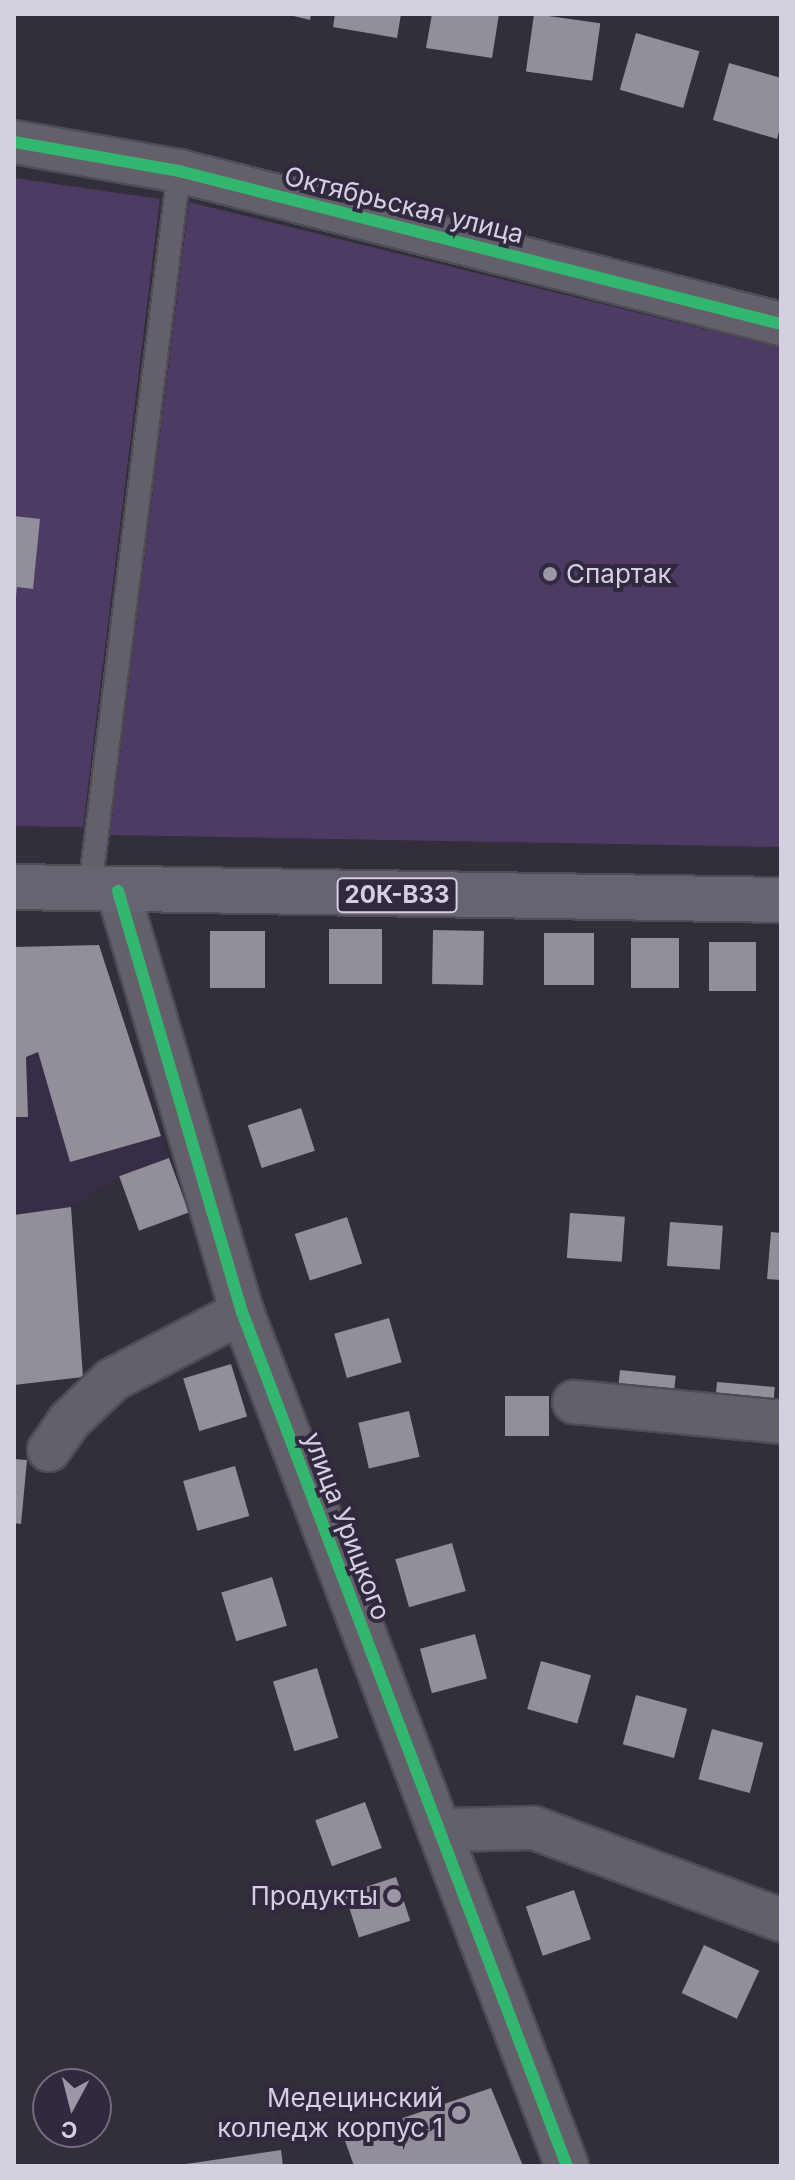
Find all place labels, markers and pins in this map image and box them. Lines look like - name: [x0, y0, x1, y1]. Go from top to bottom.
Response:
- place label: Спартак: [566, 558, 672, 590]
- marker: Спартак: [541, 565, 559, 583]
- place label: Продукты: [250, 1880, 378, 1912]
- marker: Продукты: [385, 1887, 403, 1905]
- place label: Медецинский колледж корпус 1: [217, 2082, 443, 2144]
- marker: Медецинский колледж корпус 1: [450, 2104, 468, 2122]

